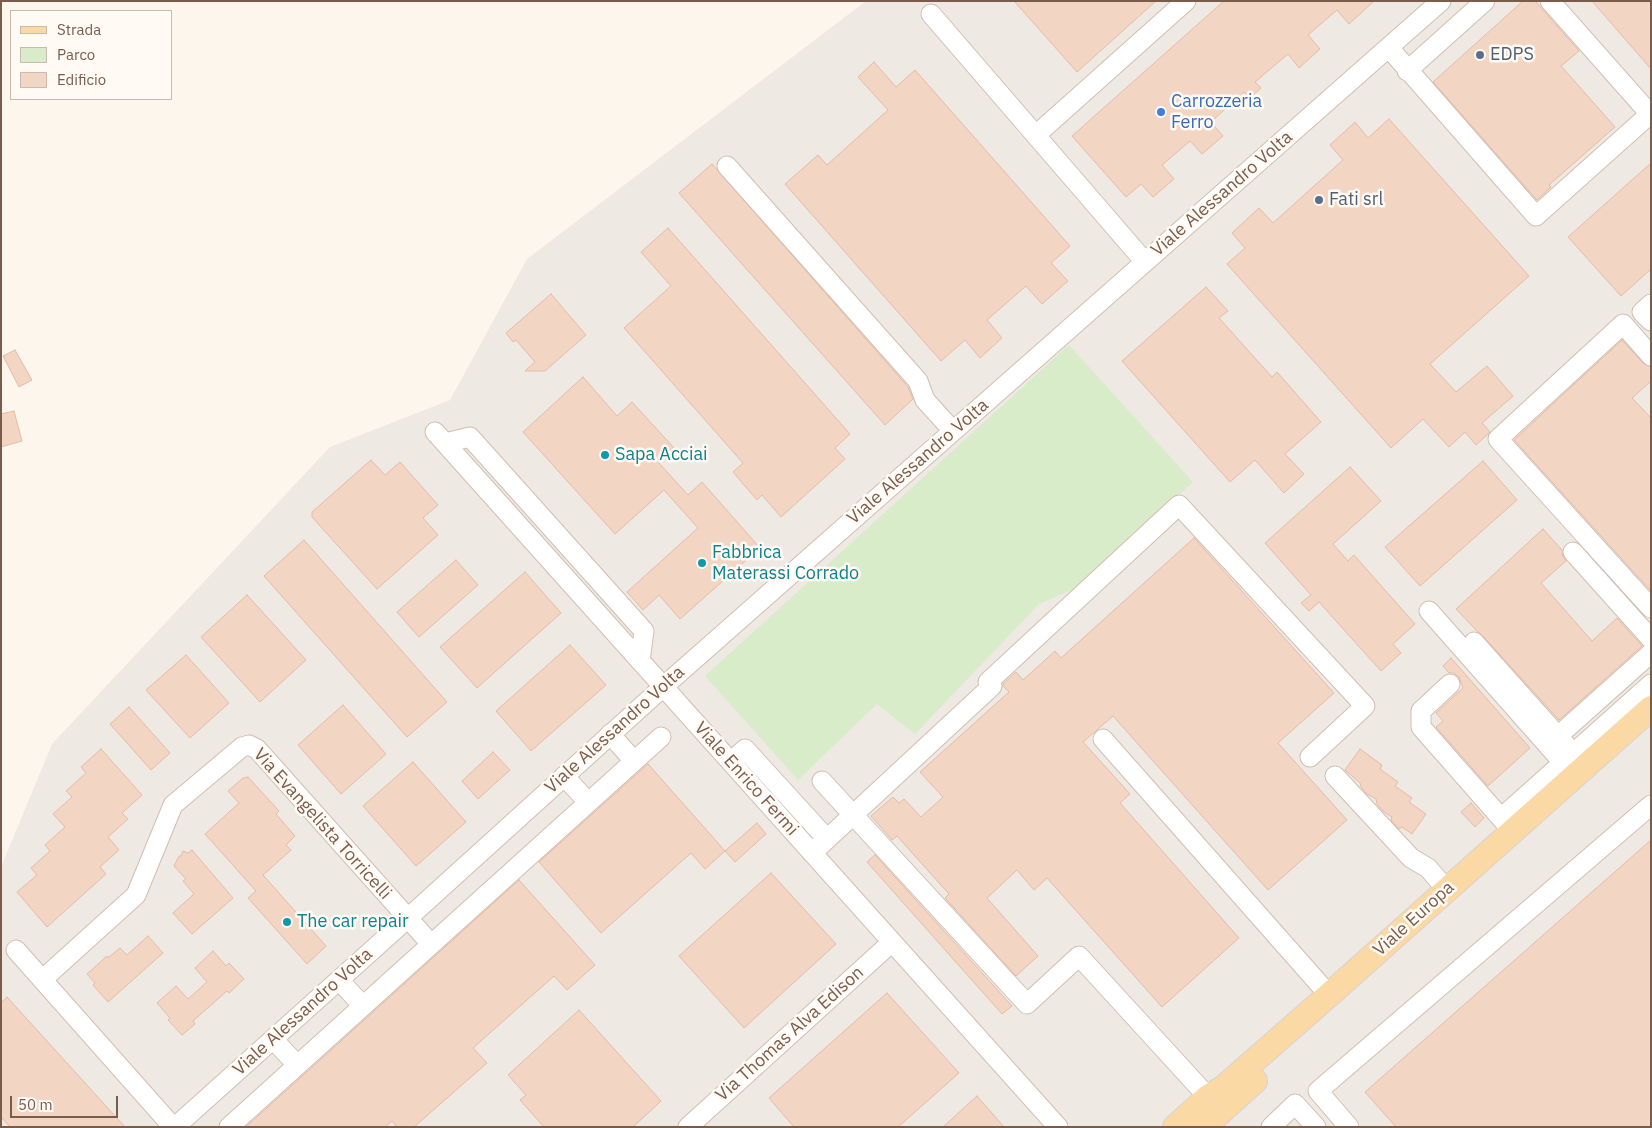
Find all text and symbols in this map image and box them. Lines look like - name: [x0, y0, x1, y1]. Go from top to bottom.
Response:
- legend: [10, 10, 172, 100]
- text: Strada: [57, 20, 101, 39]
- place label: EDPS: [1490, 44, 1534, 66]
- text: Parco: [57, 45, 95, 64]
- marker: EDPS: [1474, 49, 1486, 61]
- text: Edificio: [57, 70, 106, 89]
- place label: Carrozzeria Ferro: [1171, 91, 1262, 134]
- marker: Carrozzeria Ferro: [1155, 106, 1167, 118]
- street label: Viale Alessandro Volta: [1147, 127, 1297, 261]
- place label: Fati srl: [1329, 189, 1383, 211]
- marker: Fati srl: [1313, 194, 1325, 206]
- street label: Viale Alessandro Volta: [843, 395, 993, 529]
- place label: Sapa Acciai: [615, 444, 708, 466]
- marker: Sapa Acciai: [599, 449, 611, 461]
- place label: Fabbrica Materassi Corrado: [712, 542, 859, 584]
- marker: Fabbrica Materassi Corrado: [696, 557, 708, 569]
- street label: Viale Alessandro Volta: [541, 662, 689, 798]
- street label: Viale Enrico Fermi: [689, 718, 803, 840]
- street label: Via Evangelista Torricelli: [248, 744, 396, 904]
- street label: Viale Europa: [1369, 877, 1459, 961]
- place label: The car repair: [297, 911, 409, 933]
- marker: The car repair: [281, 916, 293, 928]
- street label: Viale Alessandro Volta: [229, 944, 377, 1080]
- street label: Via Thomas Alva Edison: [712, 962, 868, 1106]
- scale bar: [12, 1086, 120, 1118]
- text: 50 m: [18, 1095, 53, 1114]

